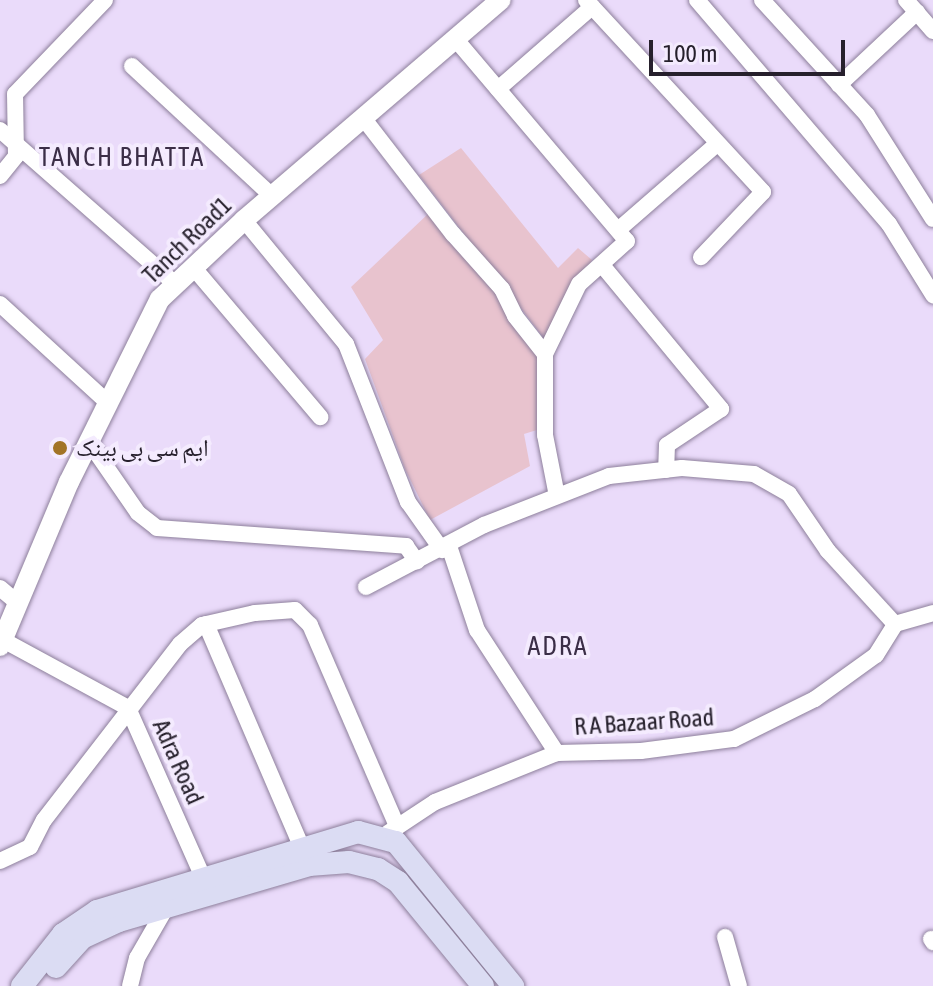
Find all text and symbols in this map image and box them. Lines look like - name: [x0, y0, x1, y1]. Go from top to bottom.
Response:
- scale bar: [653, 24, 849, 74]
- text: 100 m: [663, 40, 717, 67]
- district label: TANCH BHATTA: [39, 142, 205, 174]
- street label: Tanch Road1: [137, 191, 237, 289]
- place label: ایم سی بی بینک: [76, 434, 209, 462]
- marker: ایم سی بی بینک: [51, 439, 69, 457]
- district label: ADRA: [527, 631, 589, 663]
- street label: R A Bazaar Road: [573, 703, 715, 741]
- street label: Adra Road: [147, 715, 209, 809]

